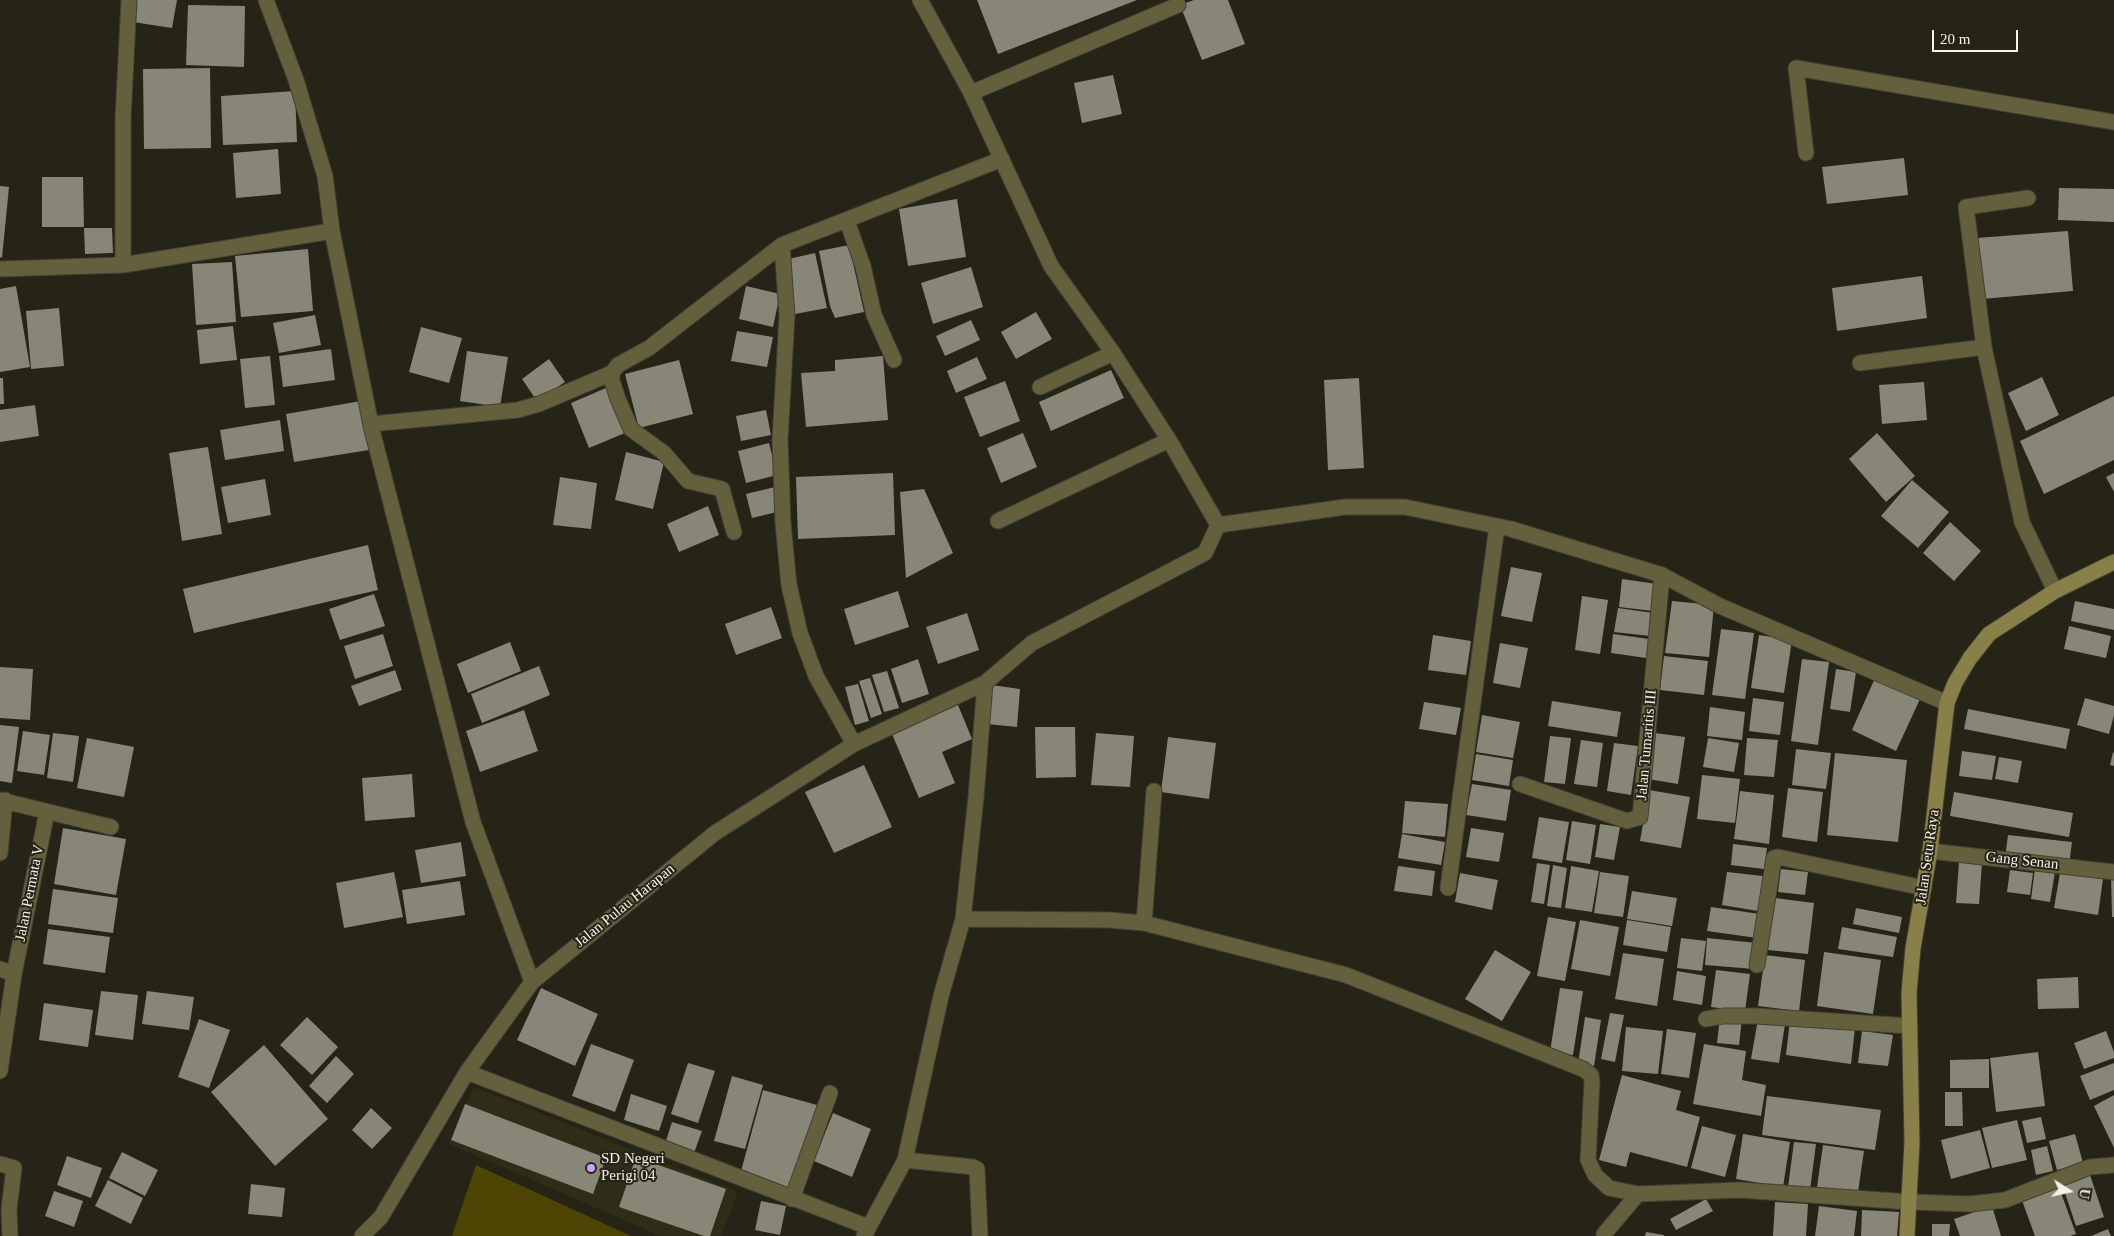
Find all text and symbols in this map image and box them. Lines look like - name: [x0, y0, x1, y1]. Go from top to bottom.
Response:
- scale bar: [1934, 20, 2020, 52]
- text: 20 m: [1940, 31, 1970, 47]
- street label: Jalan Tumaritis III: [1633, 689, 1661, 801]
- street label: Jalan Setu Raya: [1912, 808, 1944, 906]
- street label: Jalan Permata V: [12, 843, 48, 943]
- street label: Gang Senan: [1985, 848, 2059, 874]
- street label: Jalan Pulau Harapan: [571, 860, 679, 952]
- place label: SD Negeri Perigi 04: [601, 1150, 665, 1185]
- marker: SD Negeri Perigi 04: [585, 1162, 597, 1174]
- north arrow: [2044, 1166, 2094, 1216]
- text: U: [2076, 1187, 2093, 1200]

